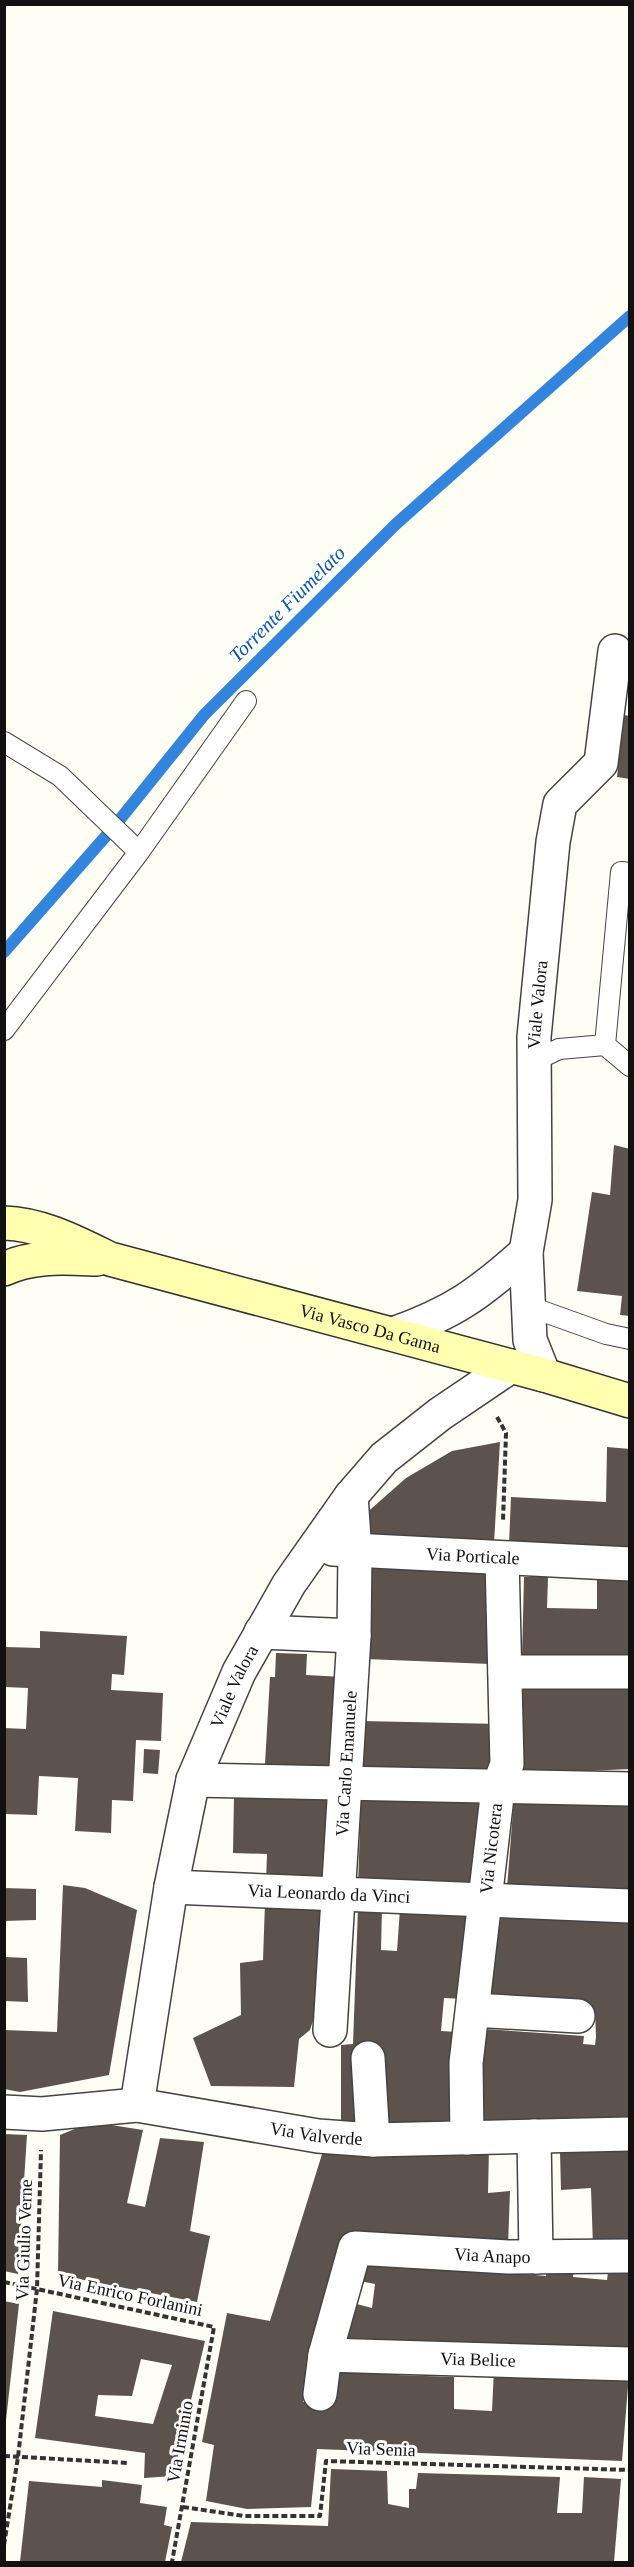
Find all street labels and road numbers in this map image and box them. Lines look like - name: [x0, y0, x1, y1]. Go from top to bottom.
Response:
- street label: Viale Valora: [524, 959, 551, 1049]
- street label: Via Vasco Da Gama: [297, 1300, 443, 1357]
- street label: Via Porticale: [426, 1544, 520, 1568]
- street label: Viale Valora: [206, 1642, 262, 1731]
- street label: Via Carlo Emanuele: [332, 1690, 361, 1837]
- street label: Via Nicotera: [476, 1802, 506, 1895]
- street label: Via Leonardo da Vinci: [247, 1880, 411, 1907]
- street label: Via Valverde: [268, 2118, 363, 2149]
- street label: Via Giulio Verne: [12, 2179, 36, 2301]
- street label: Via Anapo: [454, 2244, 531, 2267]
- street label: Via Enrico Forlanini: [56, 2270, 204, 2320]
- street label: Via Belice: [440, 2348, 516, 2371]
- street label: Via Irminio: [163, 2399, 197, 2485]
- street label: Via Senia: [346, 2438, 416, 2460]

